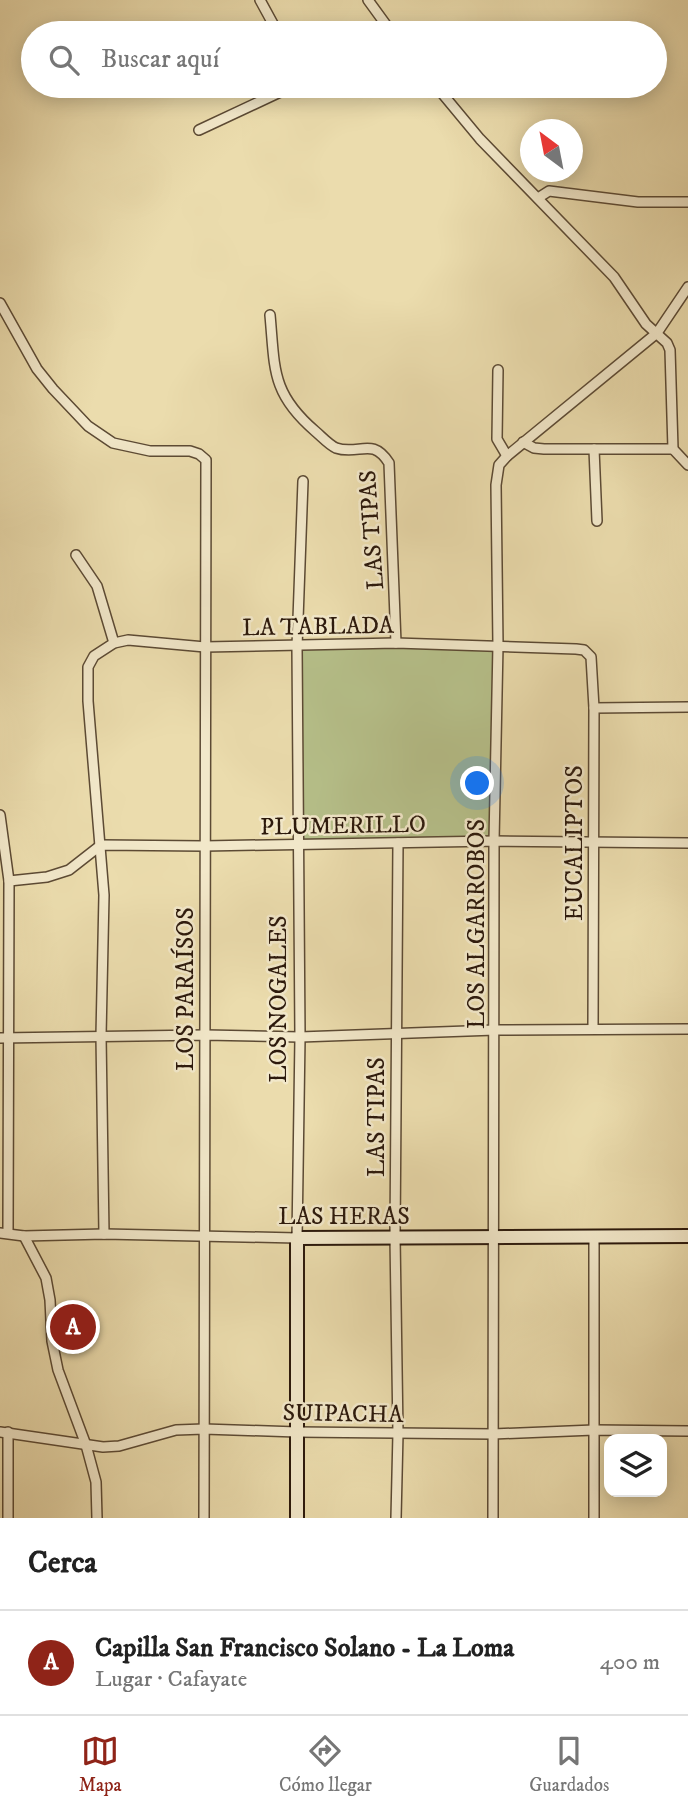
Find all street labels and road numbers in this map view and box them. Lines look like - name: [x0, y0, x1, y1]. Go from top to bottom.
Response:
- street label: LAS TIPAS: [353, 469, 391, 591]
- street label: LA TABLADA: [242, 611, 395, 643]
- street label: EUCALIPTOS: [560, 765, 590, 921]
- street label: PLUMERILLO: [260, 810, 426, 842]
- street label: LOS ALGARROBOS: [462, 819, 492, 1029]
- street label: LOS PARAÍSOS: [170, 907, 201, 1071]
- street label: LOS NOGALES: [264, 915, 294, 1083]
- street label: LAS TIPAS: [362, 1057, 392, 1177]
- street label: LAS HERAS: [278, 1202, 410, 1232]
- street label: SUIPACHA: [282, 1398, 404, 1430]

